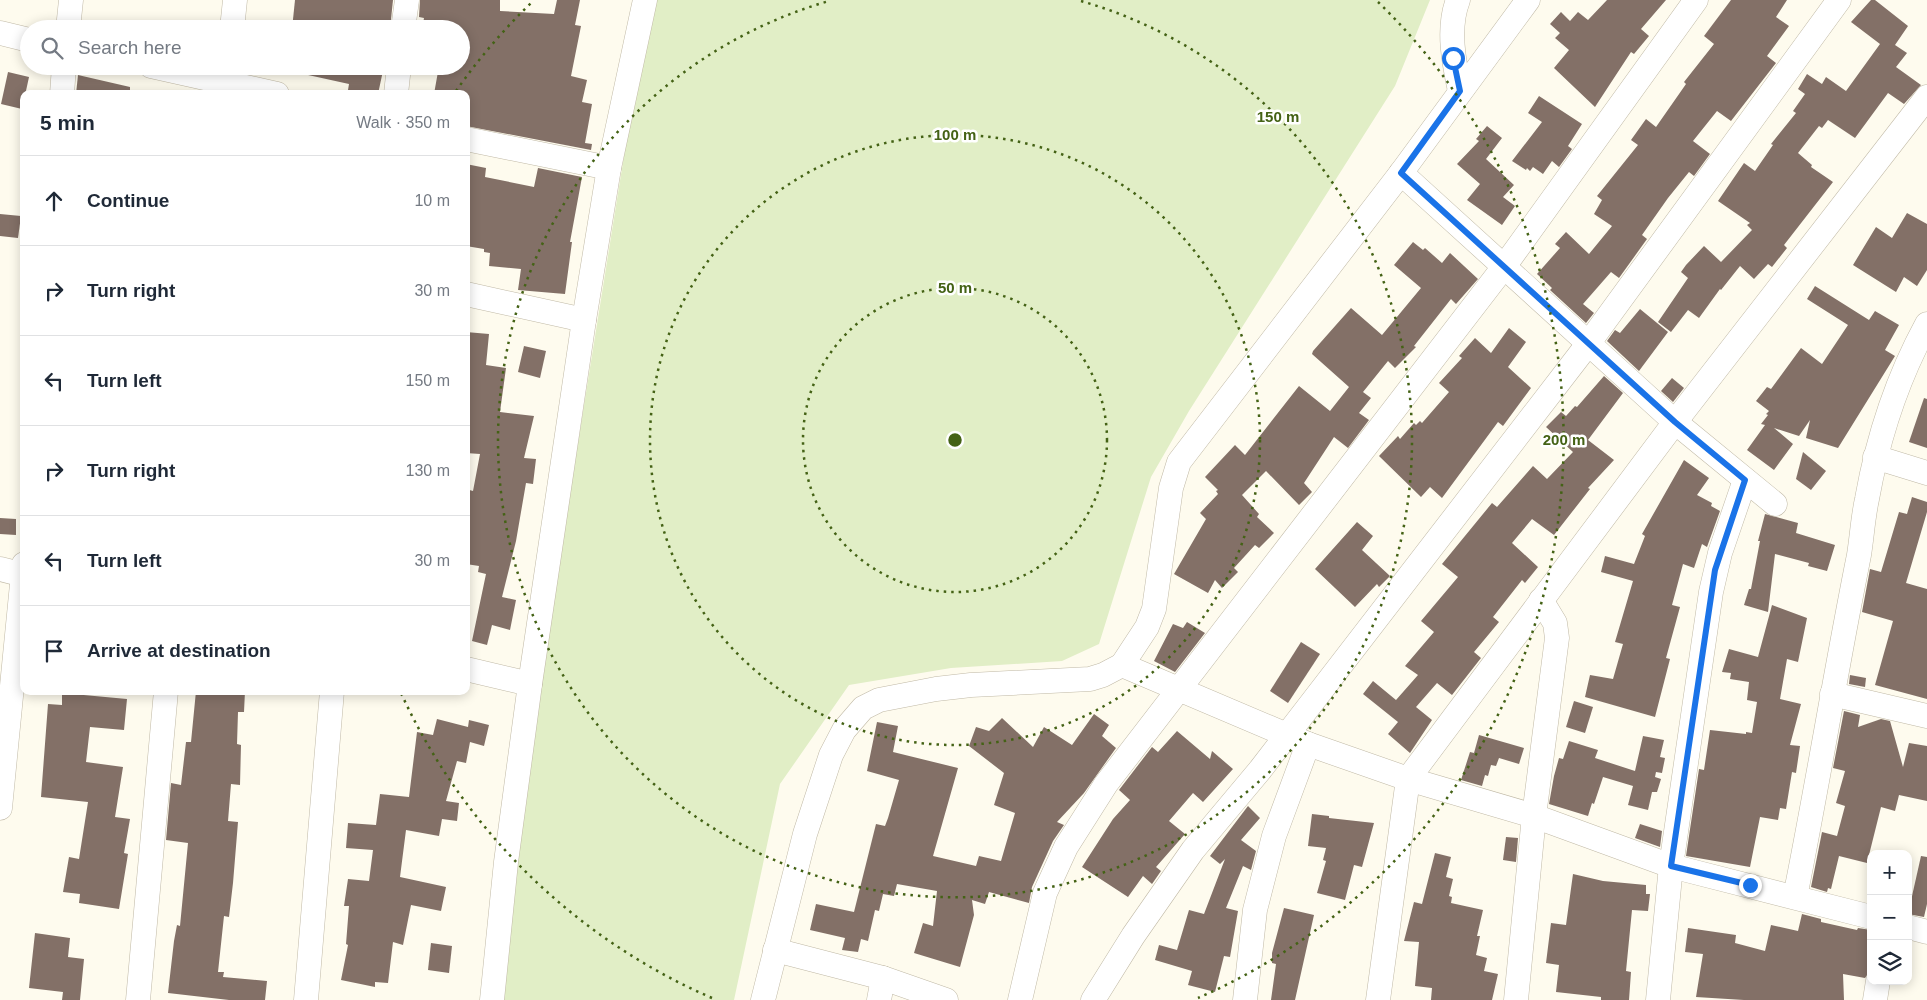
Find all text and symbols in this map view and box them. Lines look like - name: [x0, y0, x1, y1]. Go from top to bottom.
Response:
- search box: [20, 20, 470, 75]
- icon: search: [38, 34, 66, 62]
- text: Search here: [78, 37, 182, 58]
- route start: [1442, 47, 1465, 70]
- text: 150 m: [1257, 108, 1299, 125]
- text: 5 min: [40, 111, 95, 134]
- text: Walk · 350 m: [356, 114, 450, 131]
- text: 100 m: [934, 126, 976, 143]
- icon: ahead: [40, 187, 68, 215]
- text: Continue: [87, 190, 169, 211]
- text: 10 m: [414, 192, 450, 209]
- icon: right: [40, 277, 68, 305]
- text: 50 m: [938, 279, 972, 296]
- text: Turn right: [87, 280, 175, 301]
- text: 30 m: [414, 282, 450, 299]
- icon: left: [40, 367, 68, 395]
- text: Turn left: [87, 370, 162, 391]
- text: 150 m: [406, 372, 450, 389]
- centre of rings: [946, 431, 964, 449]
- text: 200 m: [1543, 431, 1585, 448]
- icon: right: [40, 457, 68, 485]
- text: Turn right: [87, 460, 175, 481]
- text: 130 m: [406, 462, 450, 479]
- icon: left: [40, 547, 68, 575]
- text: Turn left: [87, 550, 162, 571]
- text: 30 m: [414, 552, 450, 569]
- icon: arrive: [40, 637, 68, 665]
- text: Arrive at destination: [87, 640, 271, 661]
- map controls: [1867, 850, 1912, 985]
- button: +: [1867, 850, 1912, 895]
- route end: [1739, 874, 1762, 897]
- button: −: [1867, 895, 1912, 940]
- button: layers: [1867, 940, 1912, 985]

